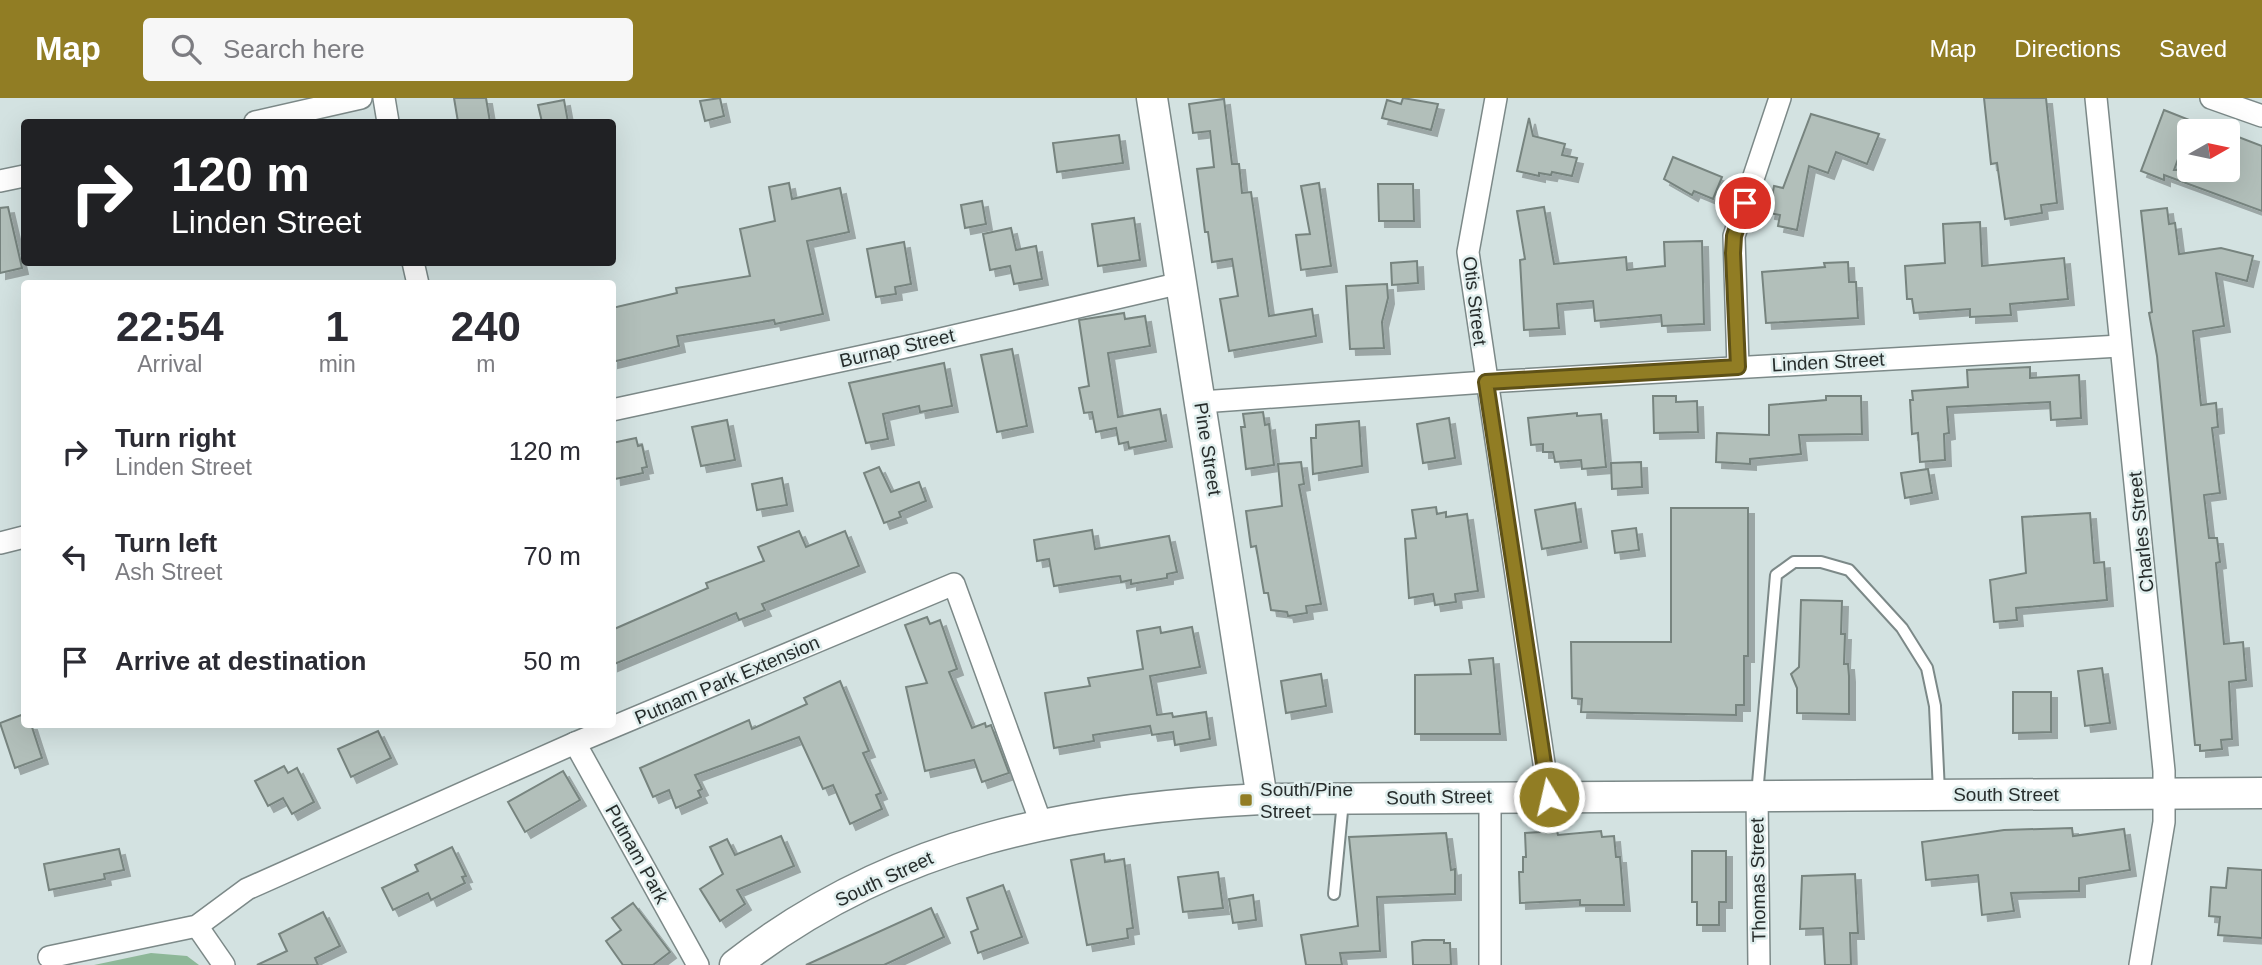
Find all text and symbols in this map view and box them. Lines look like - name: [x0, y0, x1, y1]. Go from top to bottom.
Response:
- search box: [143, 18, 633, 81]
- text: Map: [35, 30, 101, 67]
- icon: search: [167, 30, 205, 68]
- text: Search here: [223, 34, 365, 64]
- text: Map: [1930, 35, 1976, 62]
- text: Directions: [2014, 35, 2121, 62]
- text: Saved: [2159, 35, 2227, 62]
- north arrow: [2177, 119, 2240, 182]
- map controls: [2177, 119, 2240, 182]
- icon: right: [56, 147, 147, 238]
- text: 120 m: [171, 147, 310, 201]
- pin: [1715, 173, 1775, 233]
- icon: arrive: [1726, 184, 1764, 222]
- text: Linden Street: [171, 204, 361, 240]
- street label: Otis Street: [1459, 255, 1491, 348]
- text: 22:54: [116, 303, 224, 350]
- text: 1: [325, 303, 349, 350]
- text: 240: [451, 303, 521, 350]
- street label: Burnap Street: [838, 324, 957, 371]
- street label: Linden Street: [1771, 349, 1886, 375]
- text: Arrival: [137, 351, 202, 377]
- text: min: [319, 351, 356, 377]
- text: m: [476, 351, 495, 377]
- street label: Pine Street: [1190, 401, 1226, 498]
- text: Turn right: [115, 423, 236, 453]
- icon: right: [56, 433, 94, 471]
- text: 120 m: [509, 436, 581, 466]
- text: Linden Street: [115, 454, 252, 480]
- street label: Charles Street: [2124, 470, 2158, 593]
- text: Turn left: [115, 528, 217, 558]
- icon: left: [56, 538, 94, 576]
- text: 70 m: [523, 541, 581, 571]
- text: Ash Street: [115, 559, 222, 585]
- street label: Putnam Park Extension: [632, 632, 822, 728]
- icon: arrive: [56, 643, 94, 681]
- text: Arrive at destination: [115, 646, 366, 676]
- text: 50 m: [523, 646, 581, 676]
- position arrow: [1512, 760, 1586, 834]
- place label: South/Pine Street: [1260, 779, 1353, 822]
- street label: South Street: [1953, 784, 2060, 805]
- street label: South Street: [1386, 786, 1493, 808]
- marker: South/Pine Street: [1238, 792, 1254, 808]
- street label: Putnam Park: [601, 801, 673, 908]
- street label: Thomas Street: [1746, 817, 1770, 942]
- street label: South Street: [832, 847, 937, 911]

